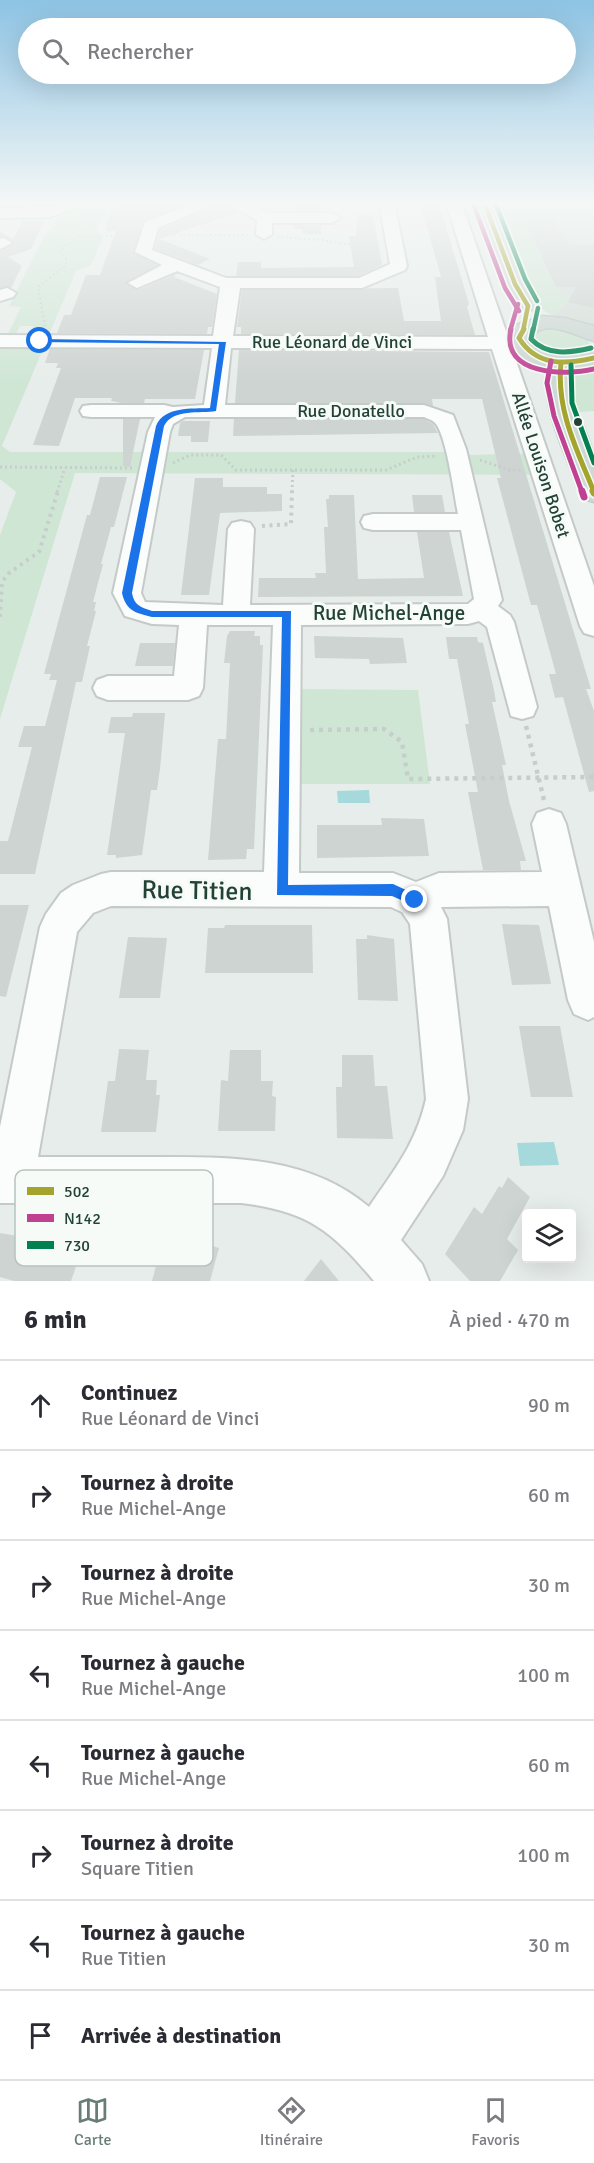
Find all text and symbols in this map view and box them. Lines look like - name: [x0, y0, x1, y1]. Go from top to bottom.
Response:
- search box: [18, 18, 576, 84]
- icon: search: [39, 35, 72, 68]
- text: Rechercher: [87, 38, 193, 65]
- route start: [26, 327, 52, 353]
- street label: Rue Léonard de Vinci: [252, 331, 412, 353]
- street label: Allée Louison Bobet: [507, 389, 575, 541]
- street label: Rue Donatello: [297, 400, 405, 422]
- unlabelled marker: [572, 416, 584, 428]
- street label: Rue Michel-Ange: [313, 600, 465, 626]
- street label: Rue Titien: [141, 874, 253, 908]
- route end: [401, 886, 427, 912]
- legend: [15, 1170, 213, 1266]
- text: 502: [64, 1182, 90, 1202]
- text: N142: [64, 1209, 101, 1229]
- map controls: [522, 1209, 576, 1263]
- button: layers: [522, 1209, 576, 1263]
- text: 730: [64, 1236, 90, 1256]
- text: 6 min: [24, 1304, 87, 1336]
- text: À pied · 470 m: [449, 1308, 570, 1333]
- text: Continuez: [81, 1379, 177, 1406]
- icon: ahead: [24, 1389, 57, 1422]
- text: 90 m: [528, 1393, 570, 1418]
- text: Rue Léonard de Vinci: [81, 1406, 259, 1431]
- text: Tournez à droite: [81, 1469, 234, 1496]
- icon: right: [24, 1479, 57, 1512]
- text: 60 m: [528, 1483, 570, 1508]
- text: Rue Michel-Ange: [81, 1496, 226, 1521]
- text: Tournez à droite: [81, 1559, 234, 1586]
- icon: right: [24, 1569, 57, 1602]
- text: 30 m: [528, 1573, 570, 1598]
- text: Rue Michel-Ange: [81, 1586, 226, 1611]
- text: Tournez à gauche: [81, 1649, 245, 1676]
- icon: left: [24, 1659, 57, 1692]
- text: 100 m: [517, 1663, 570, 1688]
- text: Rue Michel-Ange: [81, 1676, 226, 1701]
- text: Tournez à gauche: [81, 1739, 245, 1766]
- icon: left: [24, 1749, 57, 1782]
- text: 60 m: [528, 1753, 570, 1778]
- text: Rue Michel-Ange: [81, 1766, 226, 1791]
- text: Tournez à droite: [81, 1829, 234, 1856]
- icon: right: [24, 1839, 57, 1872]
- text: 100 m: [517, 1843, 570, 1868]
- text: Square Titien: [81, 1856, 194, 1881]
- text: Tournez à gauche: [81, 1919, 245, 1946]
- icon: left: [24, 1929, 57, 1962]
- text: 30 m: [528, 1933, 570, 1958]
- text: Rue Titien: [81, 1946, 167, 1971]
- icon: arrive: [24, 2019, 57, 2052]
- text: Arrivée à destination: [81, 2022, 281, 2049]
- tab: Carte: [74, 2094, 111, 2150]
- tab: Itinéraire: [260, 2094, 323, 2150]
- tab: Favoris: [471, 2094, 520, 2150]

